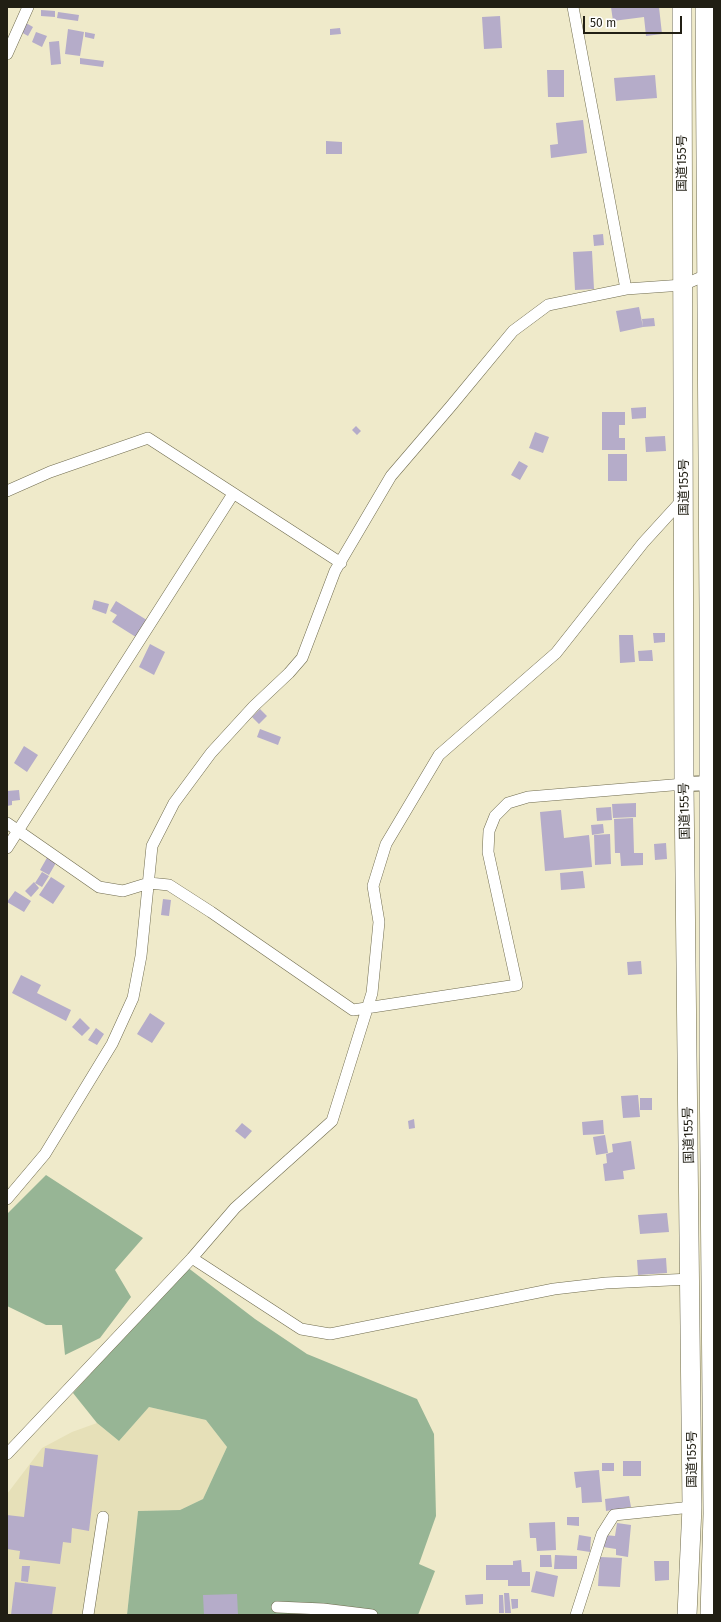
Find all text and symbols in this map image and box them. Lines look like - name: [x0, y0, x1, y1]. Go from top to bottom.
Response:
- scale bar: [585, 8, 684, 34]
- text: 50 m: [590, 16, 616, 30]
- street label: 国道155号: [674, 134, 690, 192]
- street label: 国道155号: [676, 458, 692, 516]
- street label: 国道155号: [677, 782, 693, 840]
- street label: 国道155号: [681, 1106, 697, 1164]
- street label: 国道155号: [684, 1430, 700, 1488]

